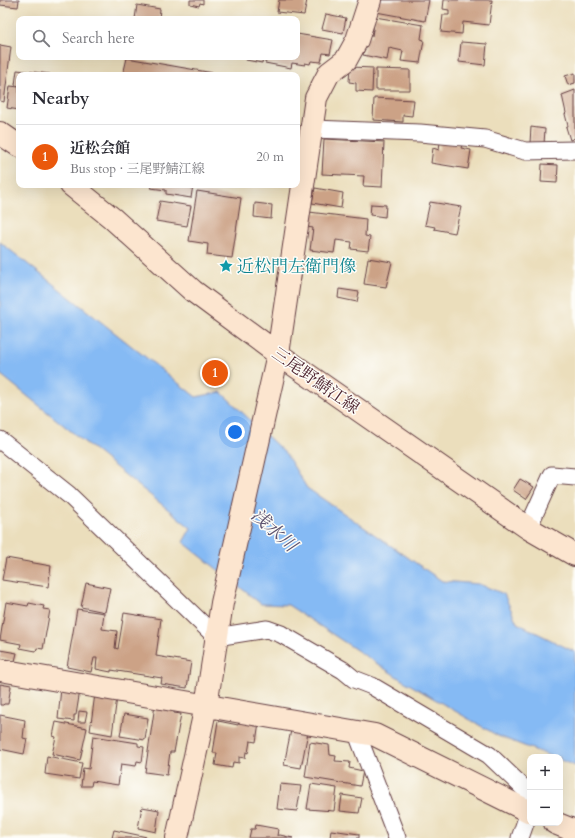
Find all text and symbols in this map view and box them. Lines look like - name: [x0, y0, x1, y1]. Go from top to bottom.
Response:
- search box: [16, 16, 300, 60]
- icon: search: [30, 27, 52, 49]
- text: Search here: [62, 28, 135, 48]
- text: Nearby: [32, 87, 89, 110]
- text: 近松会館: [70, 138, 130, 158]
- text: 1: [42, 148, 48, 166]
- text: 20 m: [256, 148, 284, 166]
- text: Bus stop · 三尾野鯖江線: [70, 160, 205, 178]
- place label: 近松門左衛門像: [237, 255, 356, 278]
- place icon: 近松門左衛門像: [218, 258, 234, 274]
- street label: 三尾野鯖江線: [267, 342, 364, 419]
- pin: 1: [202, 358, 228, 388]
- your location: [225, 422, 245, 442]
- water label: 浅水川: [245, 503, 304, 559]
- map controls: [527, 754, 563, 826]
- button: +: [527, 754, 563, 790]
- button: −: [527, 790, 563, 826]

